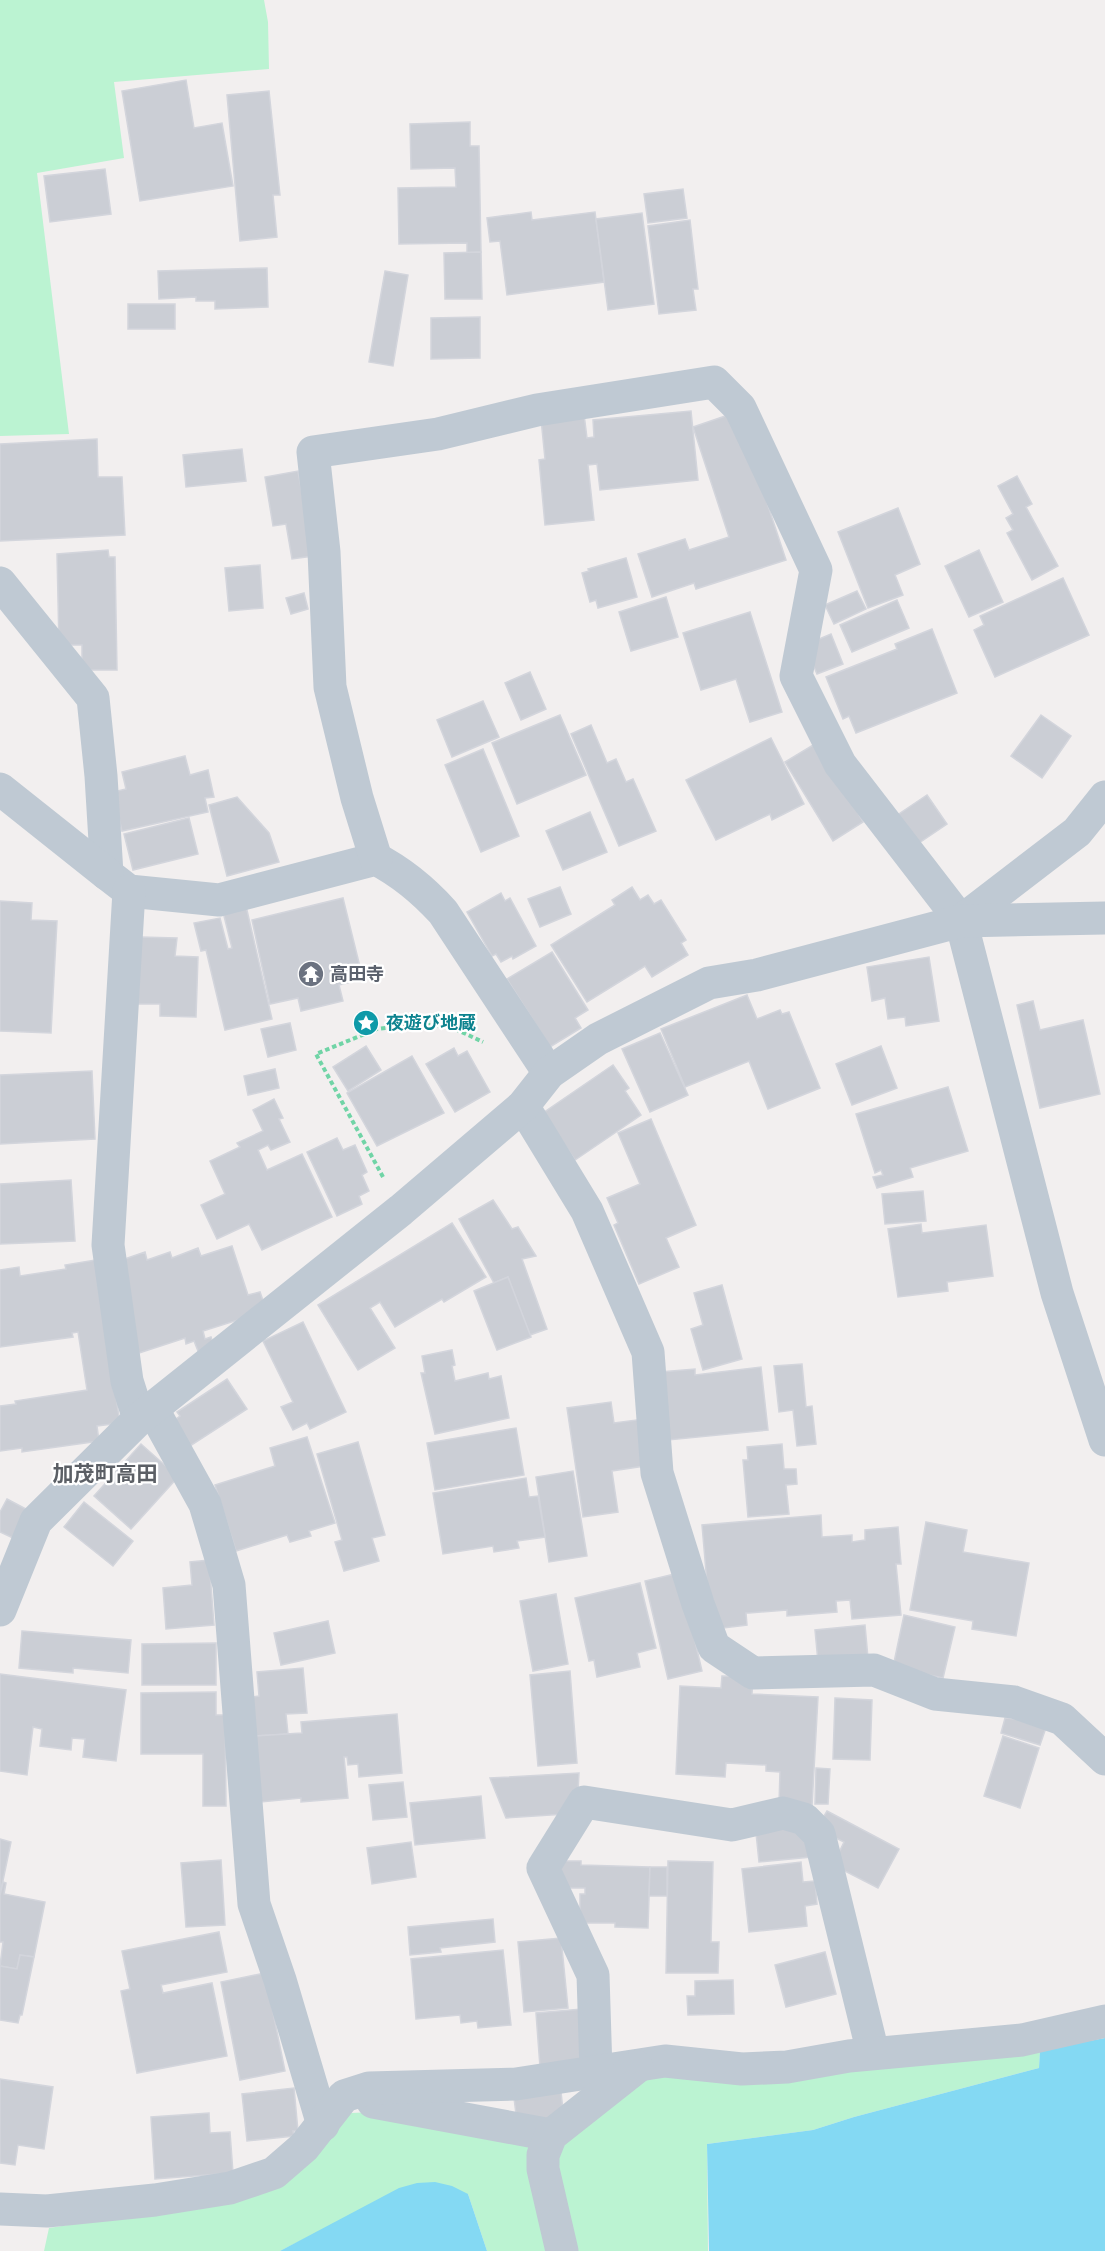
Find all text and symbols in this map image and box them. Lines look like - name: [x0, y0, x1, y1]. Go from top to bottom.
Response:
- temple icon: 高田寺: [296, 959, 326, 989]
- place label: 高田寺: [330, 960, 384, 987]
- place icon: 夜遊び地蔵: [351, 1008, 381, 1038]
- place label: 夜遊び地蔵: [386, 1009, 476, 1036]
- district label: 加茂町高田: [53, 1457, 158, 1489]

